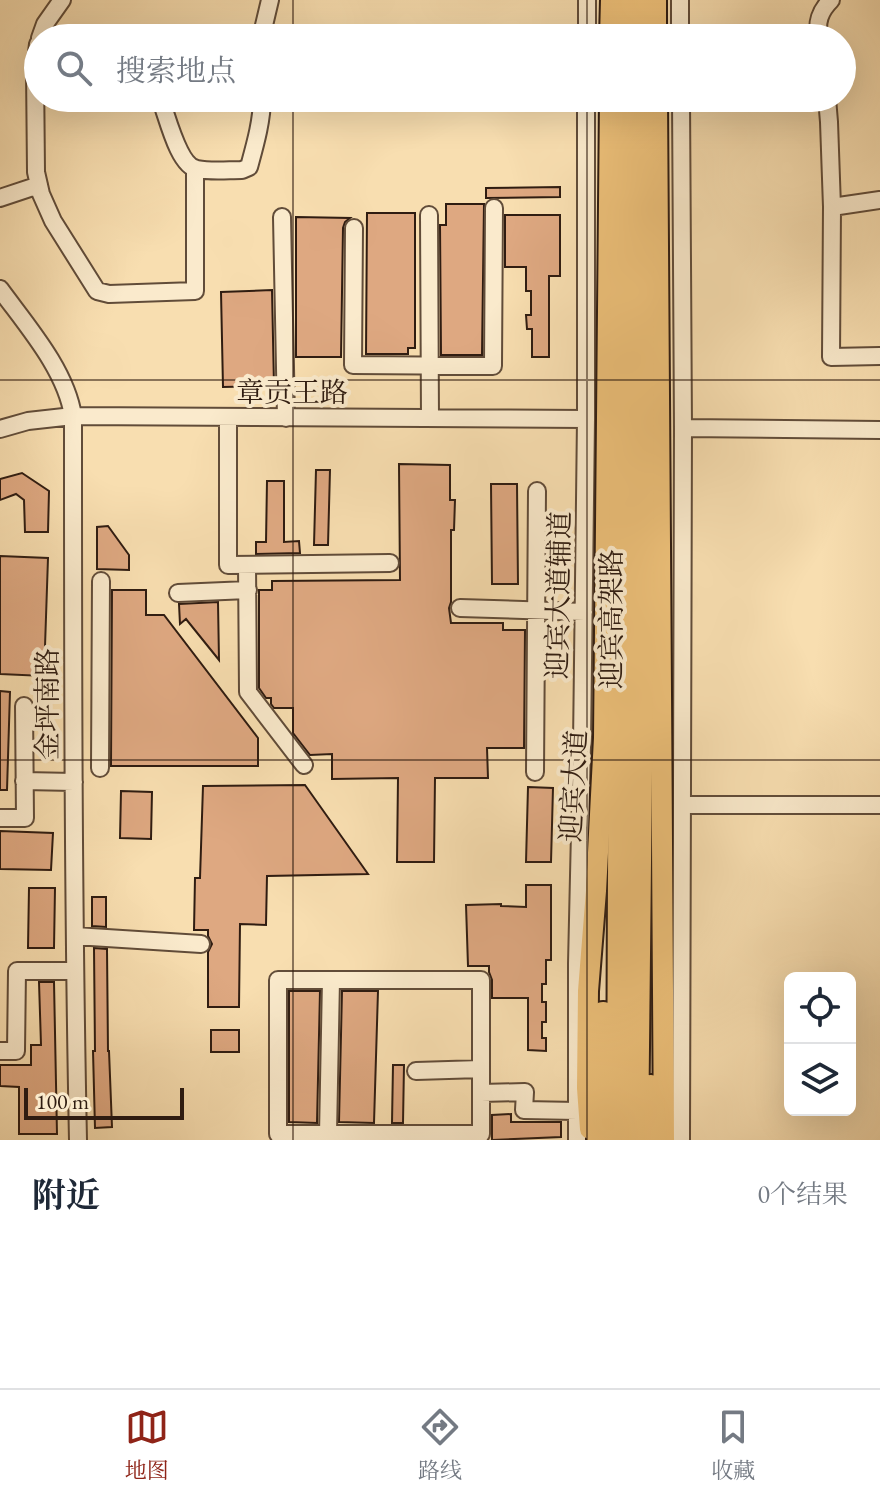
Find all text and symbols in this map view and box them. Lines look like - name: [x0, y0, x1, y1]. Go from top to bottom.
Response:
- search box: [24, 24, 856, 112]
- icon: search: [52, 46, 96, 90]
- text: 搜索地点: [116, 51, 236, 90]
- street label: 章贡王路: [236, 374, 348, 410]
- street label: 迎宾大道辅道: [539, 511, 577, 679]
- street label: 迎宾高架路: [593, 549, 629, 689]
- street label: 金坪南路: [29, 648, 65, 760]
- street label: 迎宾大道: [552, 729, 594, 843]
- map controls: [784, 972, 856, 1116]
- button: locate: [784, 972, 856, 1044]
- button: layers: [784, 1044, 856, 1116]
- scale bar: [24, 1084, 184, 1120]
- text: 100 m: [36, 1087, 89, 1116]
- text: 附近: [32, 1173, 100, 1217]
- text: 0个结果: [758, 1177, 848, 1211]
- tab: 地图: [125, 1405, 169, 1485]
- tab: 路线: [418, 1405, 462, 1485]
- tab: 收藏: [711, 1405, 755, 1485]

